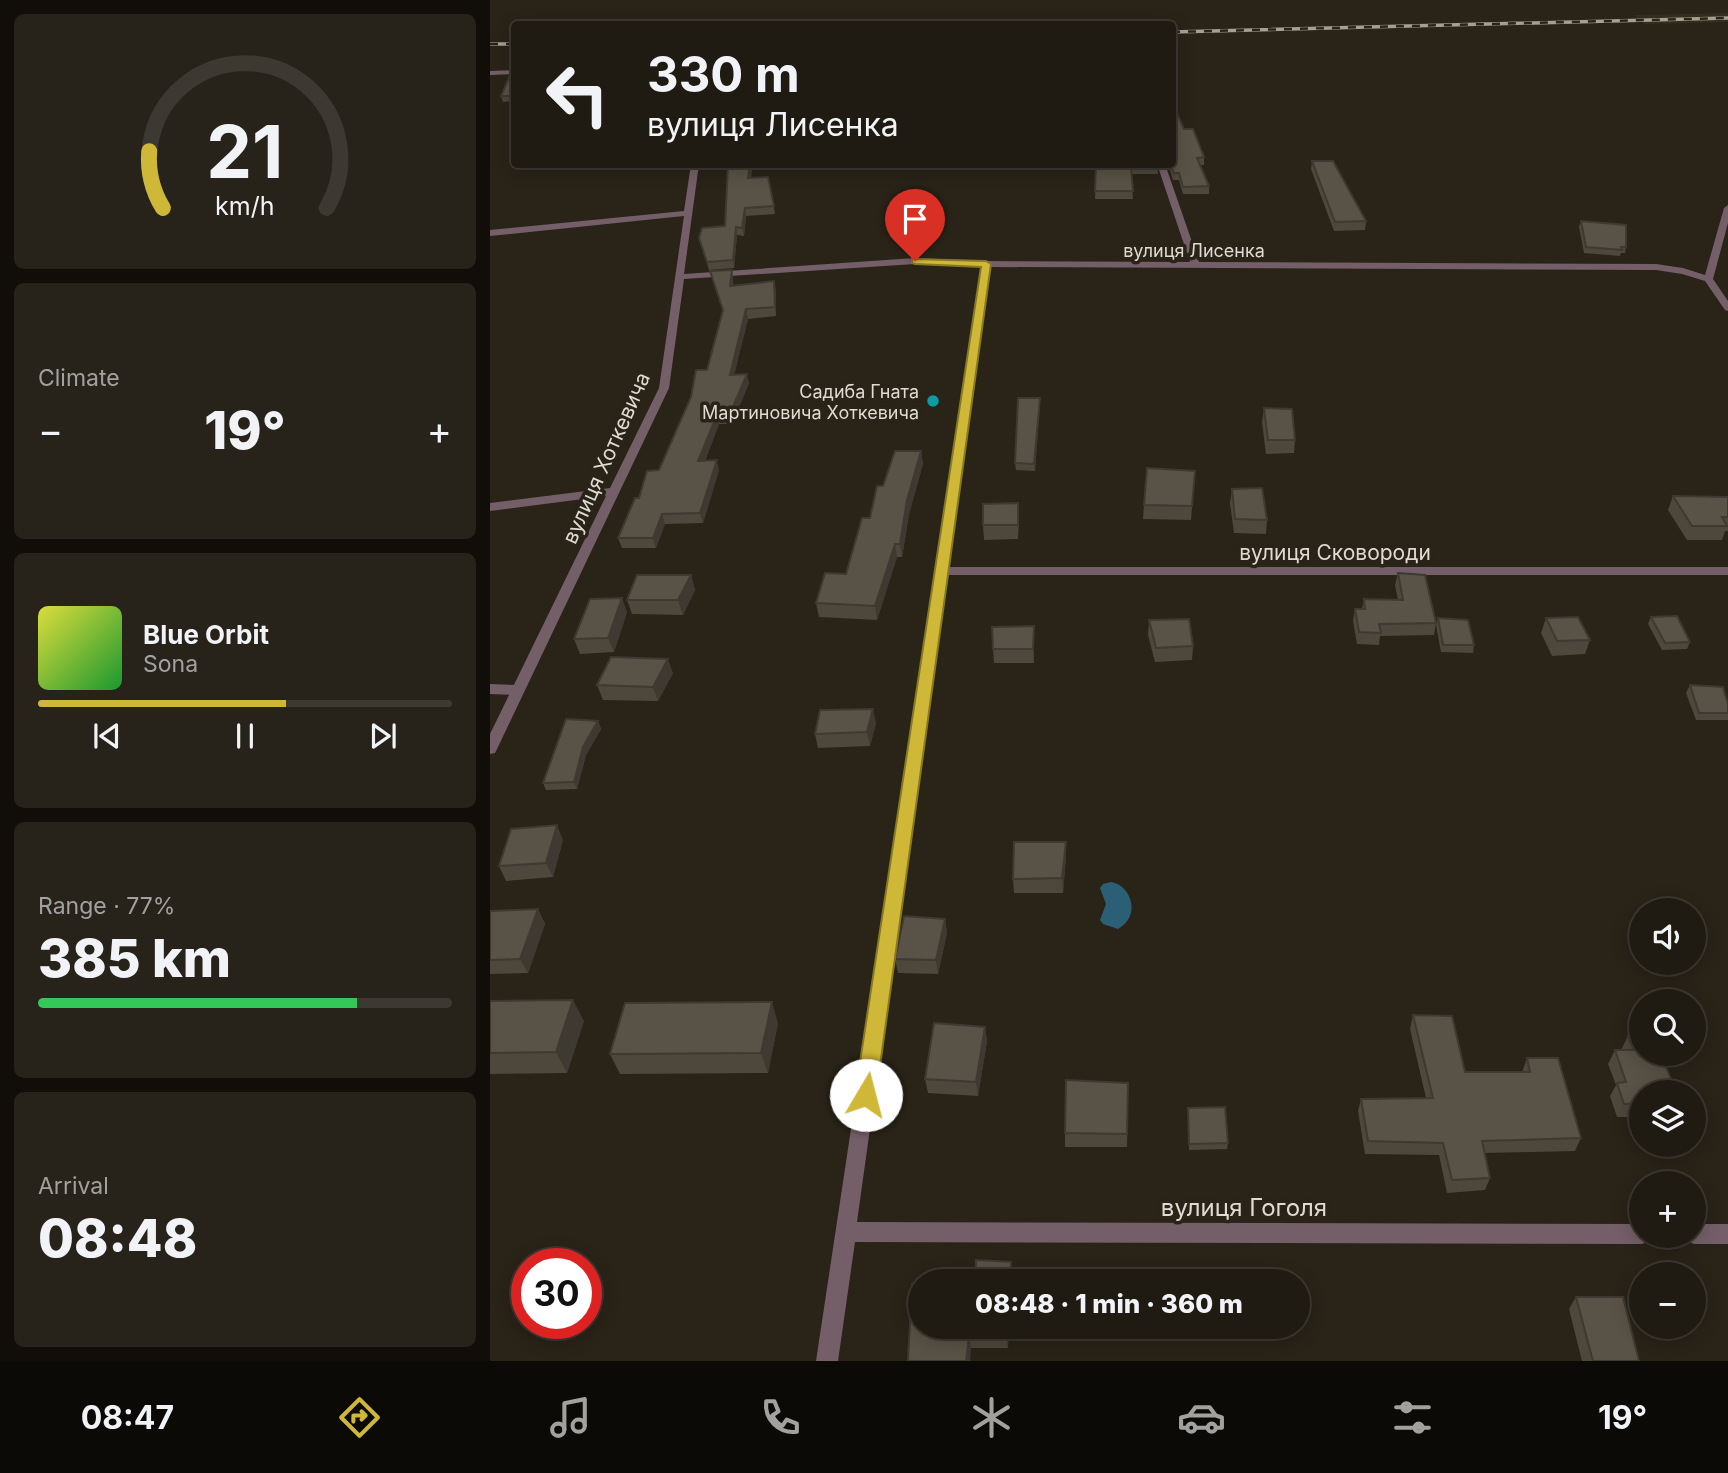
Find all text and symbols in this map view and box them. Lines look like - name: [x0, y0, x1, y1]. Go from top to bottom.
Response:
- text: 330 m: [647, 45, 800, 104]
- icon: left: [532, 49, 623, 140]
- text: вулиця Лисенка: [647, 105, 899, 144]
- text: 21: [206, 107, 284, 196]
- pin: [885, 189, 945, 261]
- text: km/h: [215, 191, 275, 221]
- icon: arrive: [896, 200, 934, 238]
- street label: вулиця Лисенка: [1123, 240, 1265, 261]
- text: Climate: [38, 364, 120, 392]
- street label: вулиця Хоткевича: [557, 368, 655, 548]
- place label: Садиба Гната Мартиновича Хоткевича: [702, 381, 919, 423]
- marker: Садиба Гната Мартиновича Хоткевича: [925, 393, 941, 409]
- text: 19°: [204, 399, 286, 462]
- text: −: [38, 407, 63, 453]
- text: +: [427, 407, 452, 453]
- street label: вулиця Сковороди: [1239, 540, 1431, 565]
- text: Blue Orbit: [143, 619, 269, 650]
- text: Sona: [143, 650, 198, 678]
- icon: previous: [88, 717, 126, 755]
- icon: pause: [226, 717, 264, 755]
- icon: next: [364, 717, 402, 755]
- text: Range · 77%: [38, 892, 175, 920]
- map controls: [1629, 898, 1706, 1339]
- button: sound: [1629, 898, 1706, 975]
- text: 385 km: [38, 927, 231, 990]
- button: search: [1629, 989, 1706, 1066]
- position arrow: [829, 1058, 903, 1132]
- button: layers: [1629, 1080, 1706, 1157]
- button: +: [1629, 1171, 1706, 1248]
- text: Arrival: [38, 1172, 109, 1200]
- street label: вулиця Гоголя: [1161, 1193, 1327, 1222]
- text: 08:48: [38, 1207, 197, 1270]
- speed limit sign: 30: [511, 1248, 602, 1339]
- button: −: [1629, 1262, 1706, 1339]
- text: 08:48 · 1 min · 360 m: [975, 1288, 1243, 1319]
- icon: directions: [335, 1393, 384, 1442]
- icon: music: [546, 1393, 595, 1442]
- icon: phone: [756, 1393, 805, 1442]
- icon: climate: [967, 1393, 1016, 1442]
- icon: car: [1177, 1393, 1226, 1442]
- icon: filters: [1388, 1393, 1437, 1442]
- text: 08:47: [81, 1398, 174, 1437]
- text: 19°: [1598, 1398, 1647, 1437]

